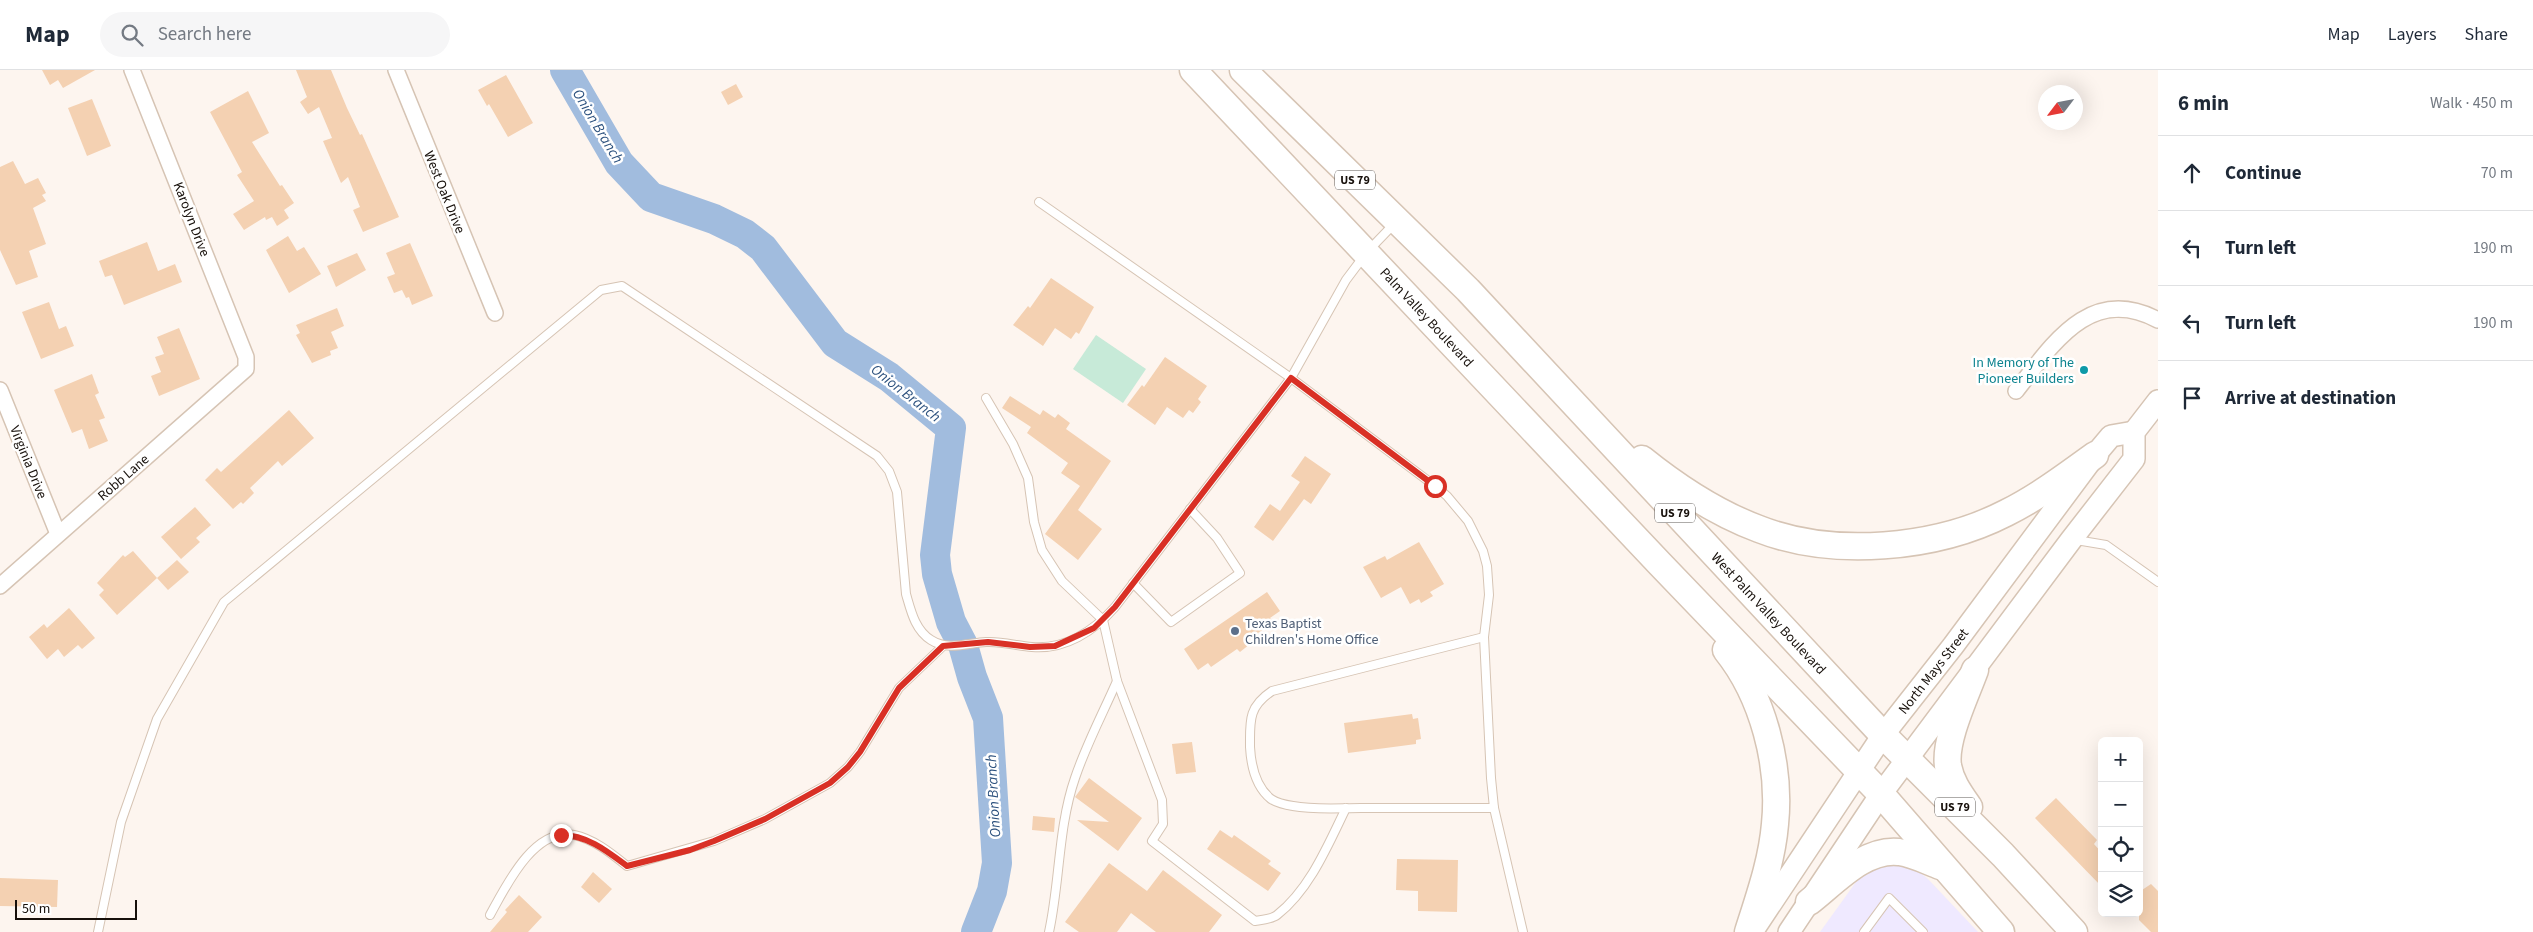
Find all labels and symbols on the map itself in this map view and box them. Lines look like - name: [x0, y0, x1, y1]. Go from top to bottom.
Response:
- water label: Onion Branch: [567, 85, 628, 168]
- north arrow: [2038, 85, 2083, 130]
- street label: West Oak Drive: [418, 148, 470, 237]
- road number: US 79: [1335, 170, 1375, 190]
- street label: Karolyn Drive: [168, 179, 214, 260]
- street label: Palm Valley Boulevard: [1375, 263, 1478, 372]
- place label: In Memory of The Pioneer Builders: [1972, 353, 2074, 389]
- water label: Onion Branch: [866, 359, 945, 427]
- marker: In Memory of The Pioneer Builders: [2078, 364, 2090, 376]
- street label: Virginia Drive: [4, 423, 52, 502]
- street label: Robb Lane: [94, 450, 154, 506]
- route start: [1424, 475, 1447, 498]
- road number: US 79: [1655, 503, 1695, 522]
- street label: West Palm Valley Boulevard: [1706, 548, 1830, 679]
- place label: Texas Baptist Children's Home Office: [1245, 614, 1379, 650]
- street label: North Mays Street: [1894, 624, 1974, 719]
- marker: Texas Baptist Children's Home Office: [1229, 625, 1241, 637]
- water label: Onion Branch: [981, 754, 1006, 838]
- road number: US 79: [1935, 798, 1975, 816]
- route end: [550, 824, 573, 847]
- scale bar: [15, 897, 138, 920]

